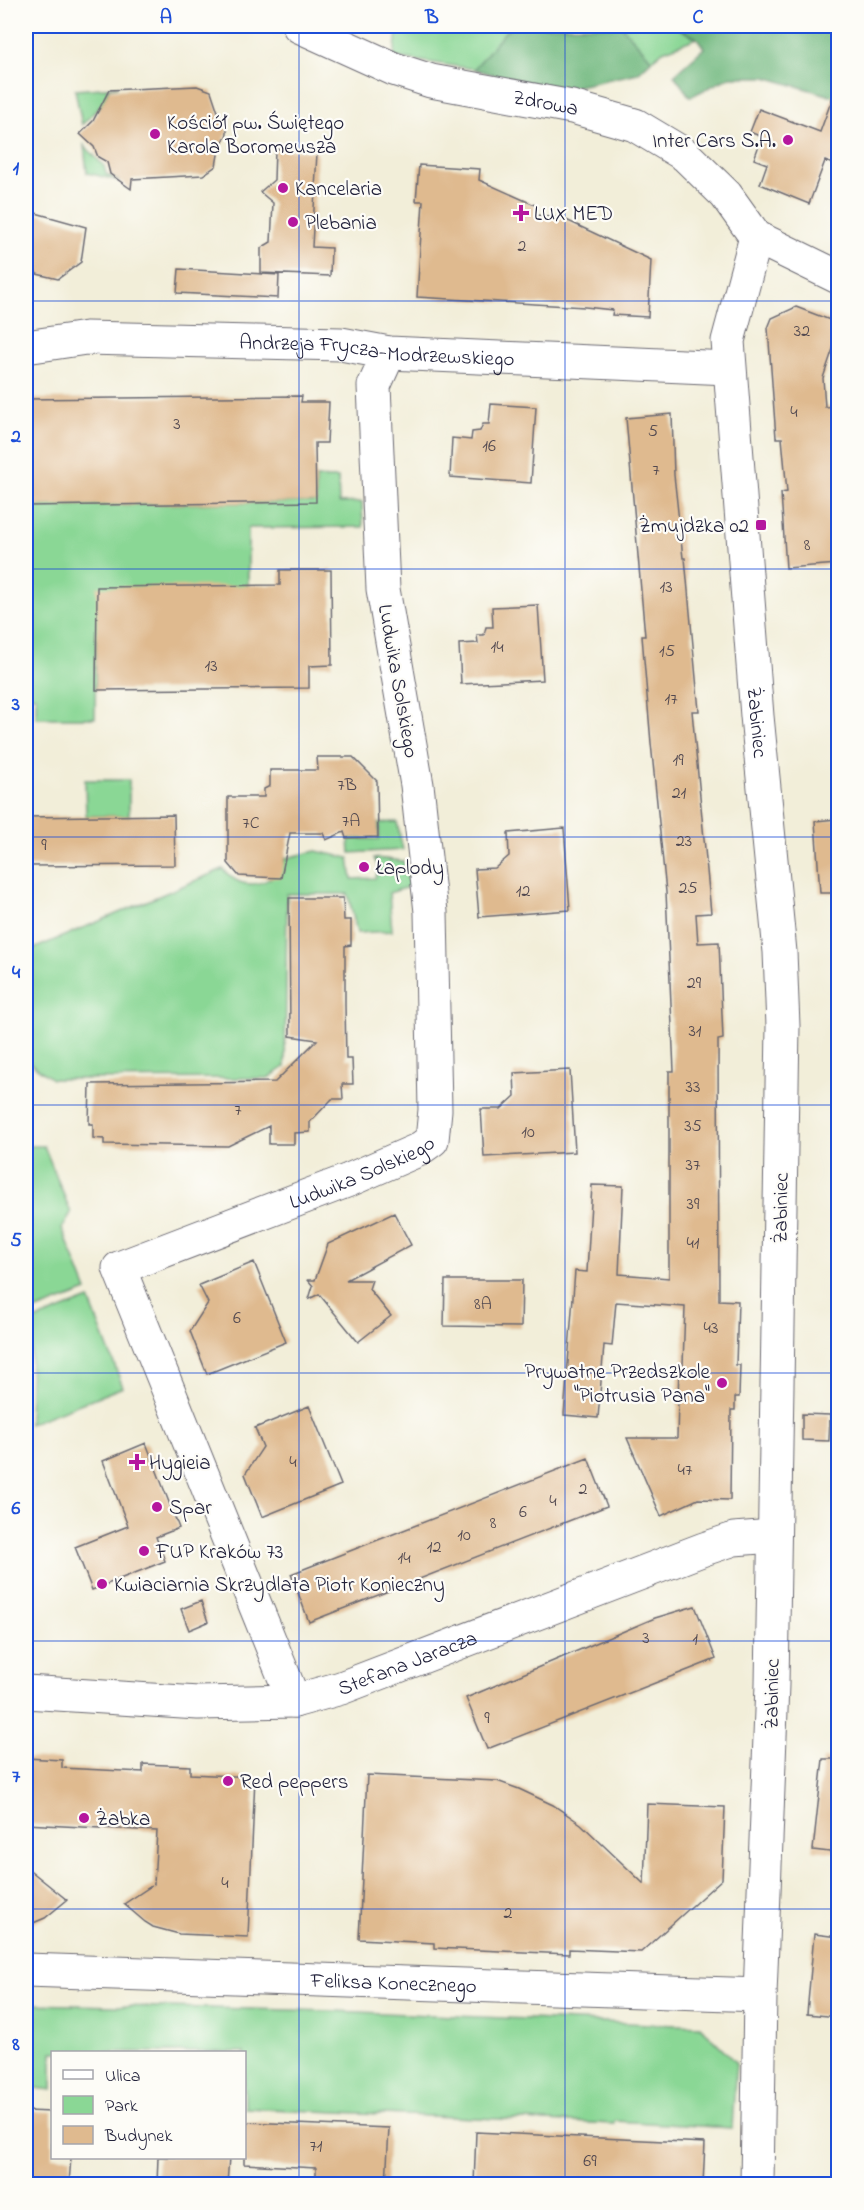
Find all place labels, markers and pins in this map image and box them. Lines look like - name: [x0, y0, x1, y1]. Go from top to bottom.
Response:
- place label: Kościół pw. Świętego Karola Boromeusza: [167, 109, 344, 163]
- marker: Kościół pw. Świętego Karola Boromeusza: [148, 127, 162, 141]
- place label: Inter Cars S.A.: [652, 127, 776, 157]
- marker: Inter Cars S.A.: [781, 133, 795, 147]
- place label: Kancelaria: [295, 175, 382, 205]
- marker: Kancelaria: [276, 181, 290, 195]
- place label: LUX MED: [534, 200, 613, 230]
- marker: LUX MED: [512, 204, 530, 222]
- place label: Plebania: [305, 209, 377, 239]
- marker: Plebania: [286, 215, 300, 229]
- place label: Żmujdzka 02: [639, 512, 749, 542]
- marker: Żmujdzka 02: [754, 518, 768, 532]
- place label: Łaplody: [375, 854, 444, 886]
- marker: Łaplody: [357, 860, 371, 874]
- place label: Prywatne Przedszkole "Piotrusia Pana": [524, 1358, 711, 1412]
- marker: Prywatne Przedszkole "Piotrusia Pana": [715, 1376, 729, 1390]
- place label: Hygieia: [149, 1449, 211, 1481]
- marker: Hygieia: [130, 1455, 144, 1469]
- place label: Spar: [169, 1494, 212, 1524]
- marker: Spar: [150, 1500, 164, 1514]
- place label: FUP Kraków 73: [155, 1538, 284, 1568]
- marker: FUP Kraków 73: [137, 1544, 151, 1558]
- place label: Kwiaciarnia Skrzydlata Piotr Konieczny: [114, 1571, 445, 1603]
- marker: Kwiaciarnia Skrzydlata Piotr Konieczny: [95, 1577, 109, 1591]
- place label: Red peppers: [240, 1768, 348, 1798]
- marker: Red peppers: [221, 1774, 235, 1788]
- place label: Żabka: [96, 1805, 150, 1835]
- marker: Żabka: [77, 1811, 91, 1825]

